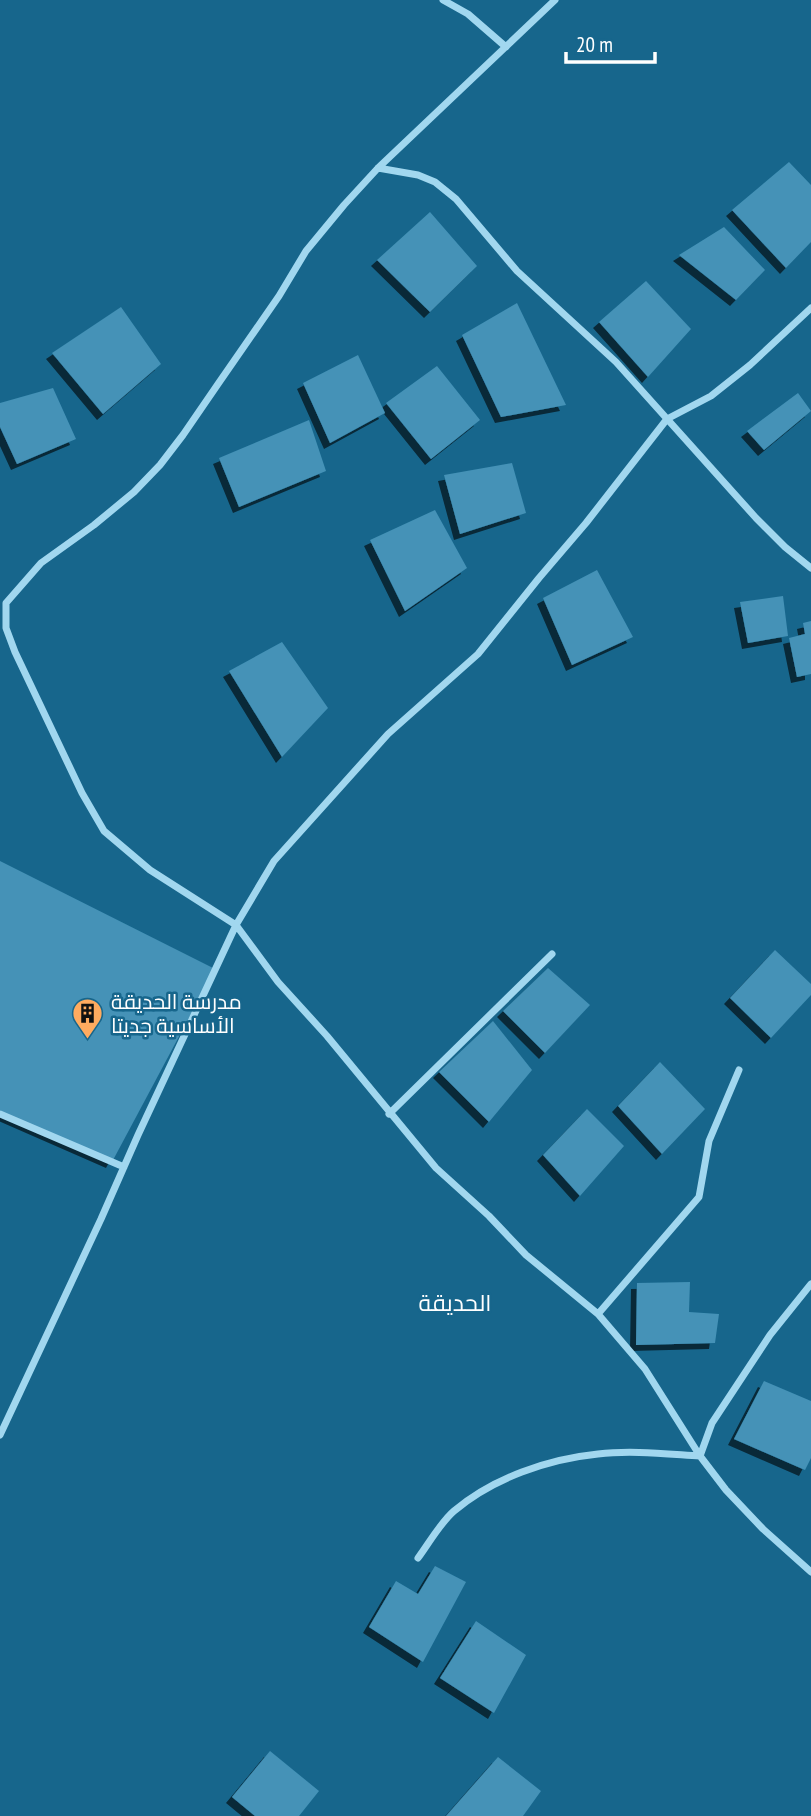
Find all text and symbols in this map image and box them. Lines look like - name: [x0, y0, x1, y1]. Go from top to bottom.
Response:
- scale bar: [566, 21, 655, 65]
- text: 20 m: [576, 31, 613, 58]
- place label: مدرسة الحديقة الأساسية جديتا: [111, 988, 242, 1039]
- building icon: مدرسة الحديقة الأساسية جديتا: [71, 997, 105, 1041]
- district label: الحديقة: [419, 1288, 491, 1317]

